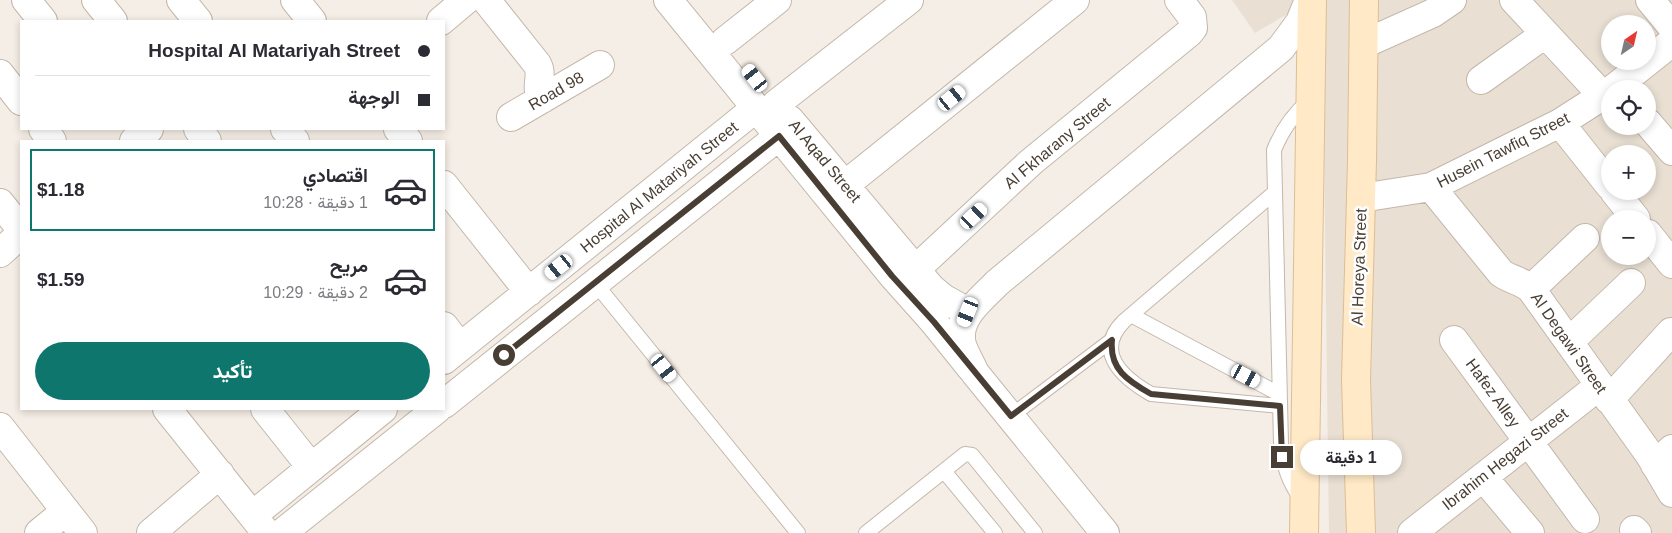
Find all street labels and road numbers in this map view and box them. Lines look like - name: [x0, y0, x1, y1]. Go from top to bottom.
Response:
- street label: Road 98: [526, 68, 587, 113]
- street label: Al Fkharany Street: [1001, 94, 1114, 192]
- street label: Husein Tawfiq Street: [1434, 109, 1573, 191]
- street label: Al Aqad Street: [786, 116, 865, 206]
- street label: Hospital Al Matariyah Street: [577, 118, 741, 256]
- street label: Al Horeya Street: [1348, 207, 1370, 326]
- street label: Al Degawi Street: [1528, 289, 1610, 397]
- street label: Hafez Alley: [1463, 356, 1523, 430]
- street label: Ibrahim Hegazi Street: [1439, 404, 1572, 513]

